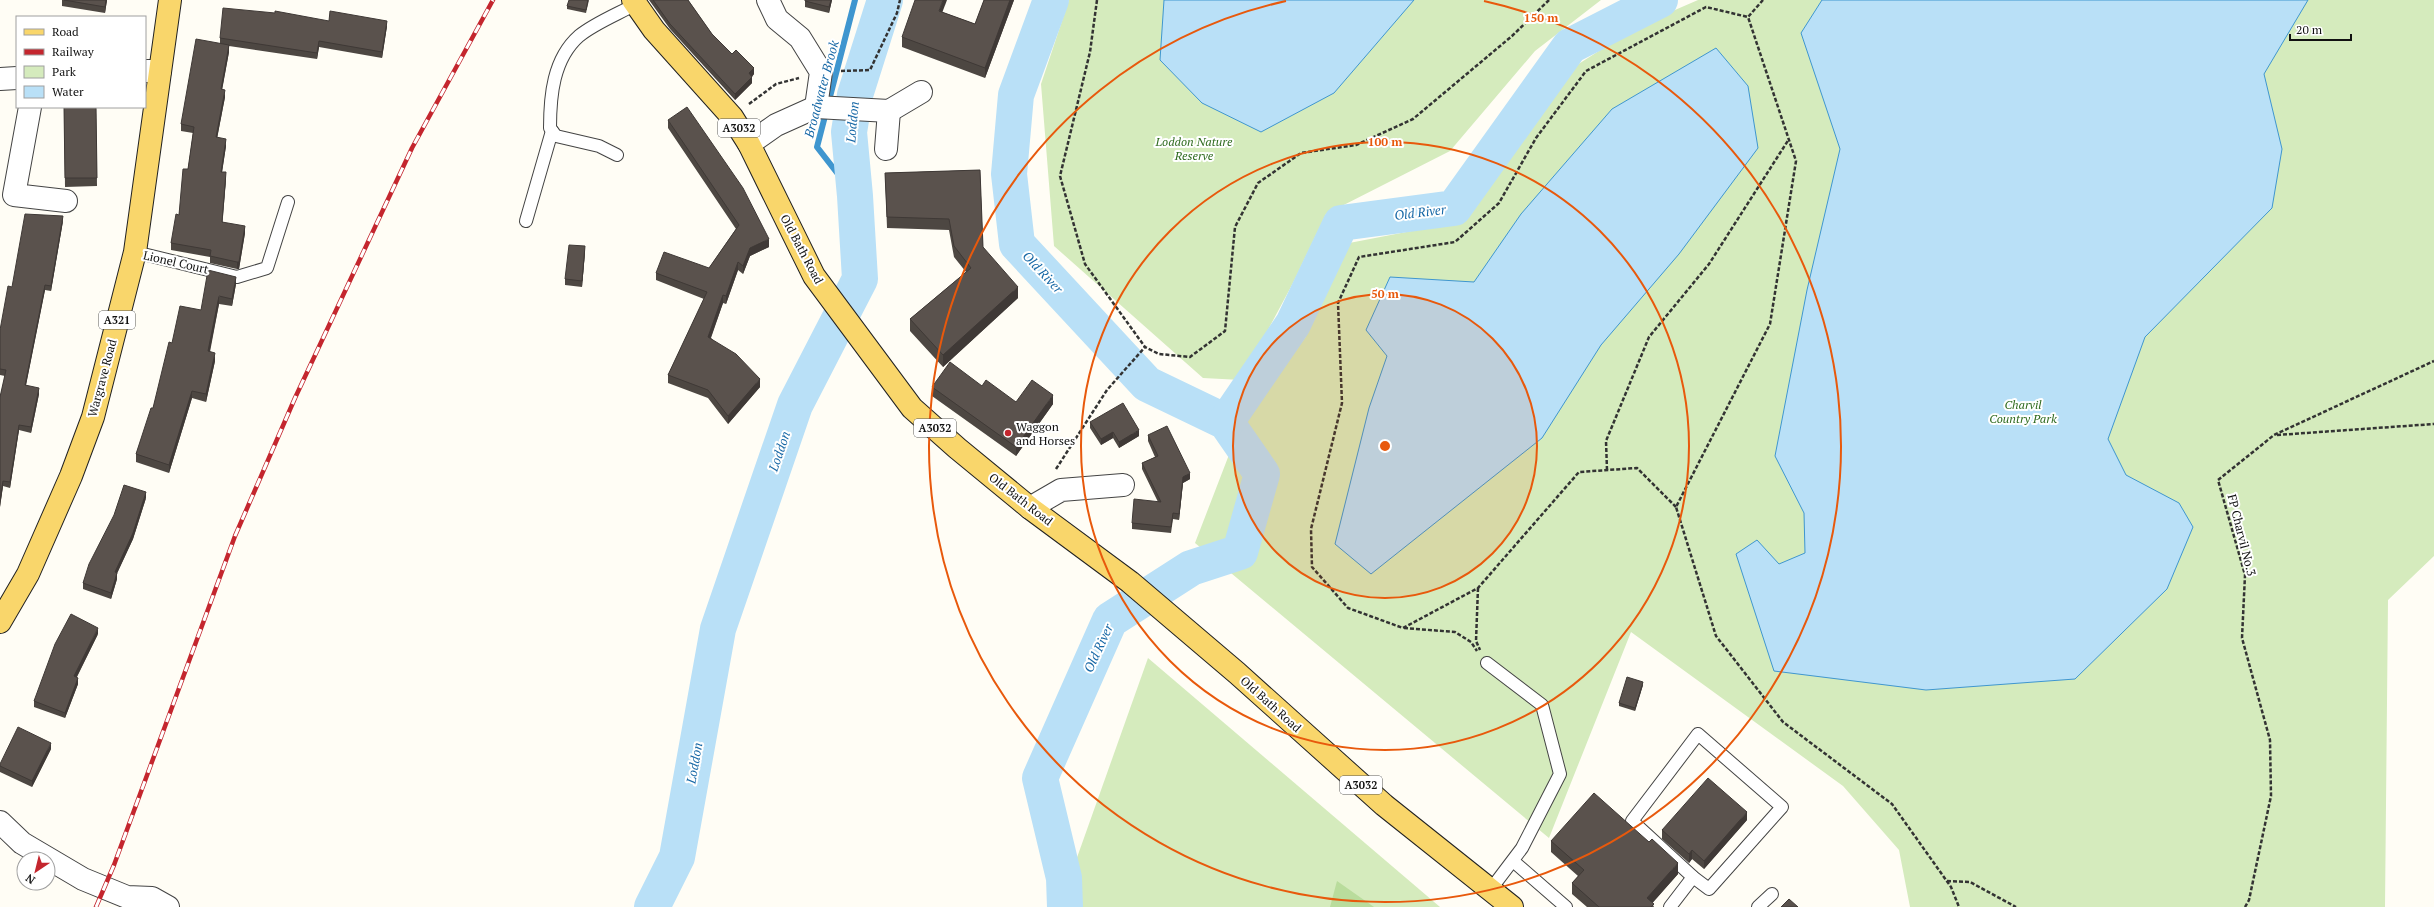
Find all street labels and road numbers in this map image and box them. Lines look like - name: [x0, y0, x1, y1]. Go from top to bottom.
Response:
- road number: A3032: [718, 119, 760, 137]
- street label: Old Bath Road: [777, 212, 827, 287]
- street label: Lionel Court: [142, 247, 211, 277]
- road number: A321: [99, 311, 135, 329]
- street label: Wargrave Road: [84, 337, 120, 418]
- road number: A3032: [914, 419, 956, 437]
- street label: Old Bath Road: [986, 469, 1056, 529]
- street label: FP Charvil No.3: [2225, 493, 2259, 577]
- street label: Old Bath Road: [1237, 673, 1305, 735]
- road number: A3032: [1340, 776, 1382, 794]

